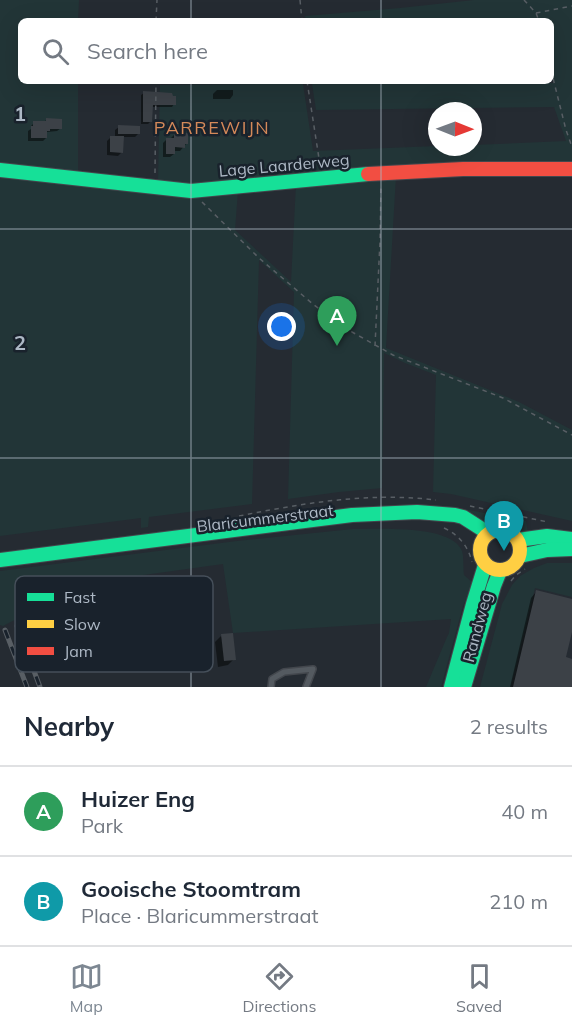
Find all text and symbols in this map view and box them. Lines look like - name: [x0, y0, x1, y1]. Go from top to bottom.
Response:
- search box: [18, 18, 554, 84]
- icon: search: [39, 35, 72, 68]
- text: Search here: [87, 37, 208, 65]
- text: 1: [14, 101, 26, 126]
- north arrow: [428, 102, 482, 156]
- district label: PARREWIJN: [154, 116, 270, 139]
- street label: Lage Laarderweg: [218, 149, 350, 181]
- pin: A: [318, 296, 356, 346]
- your location: [267, 312, 296, 341]
- text: 2: [14, 330, 26, 355]
- street label: Blaricummerstraat: [196, 500, 335, 536]
- pin: B: [484, 502, 524, 551]
- legend: [15, 576, 213, 672]
- text: Fast: [64, 587, 96, 607]
- street label: Randweg: [458, 590, 496, 664]
- text: Slow: [64, 614, 101, 634]
- text: Jam: [64, 641, 93, 661]
- text: Nearby: [24, 710, 114, 743]
- text: 2 results: [470, 714, 548, 739]
- text: Huizer Eng: [81, 785, 195, 813]
- text: A: [36, 799, 51, 824]
- text: 40 m: [501, 799, 548, 824]
- text: Park: [81, 813, 123, 838]
- text: Gooische Stoomtram: [81, 875, 301, 903]
- text: B: [37, 889, 50, 914]
- text: 210 m: [489, 889, 548, 914]
- text: Place · Blaricummerstraat: [81, 903, 318, 928]
- tab: Map: [70, 960, 103, 1016]
- tab: Directions: [242, 960, 316, 1016]
- tab: Saved: [456, 960, 502, 1016]

